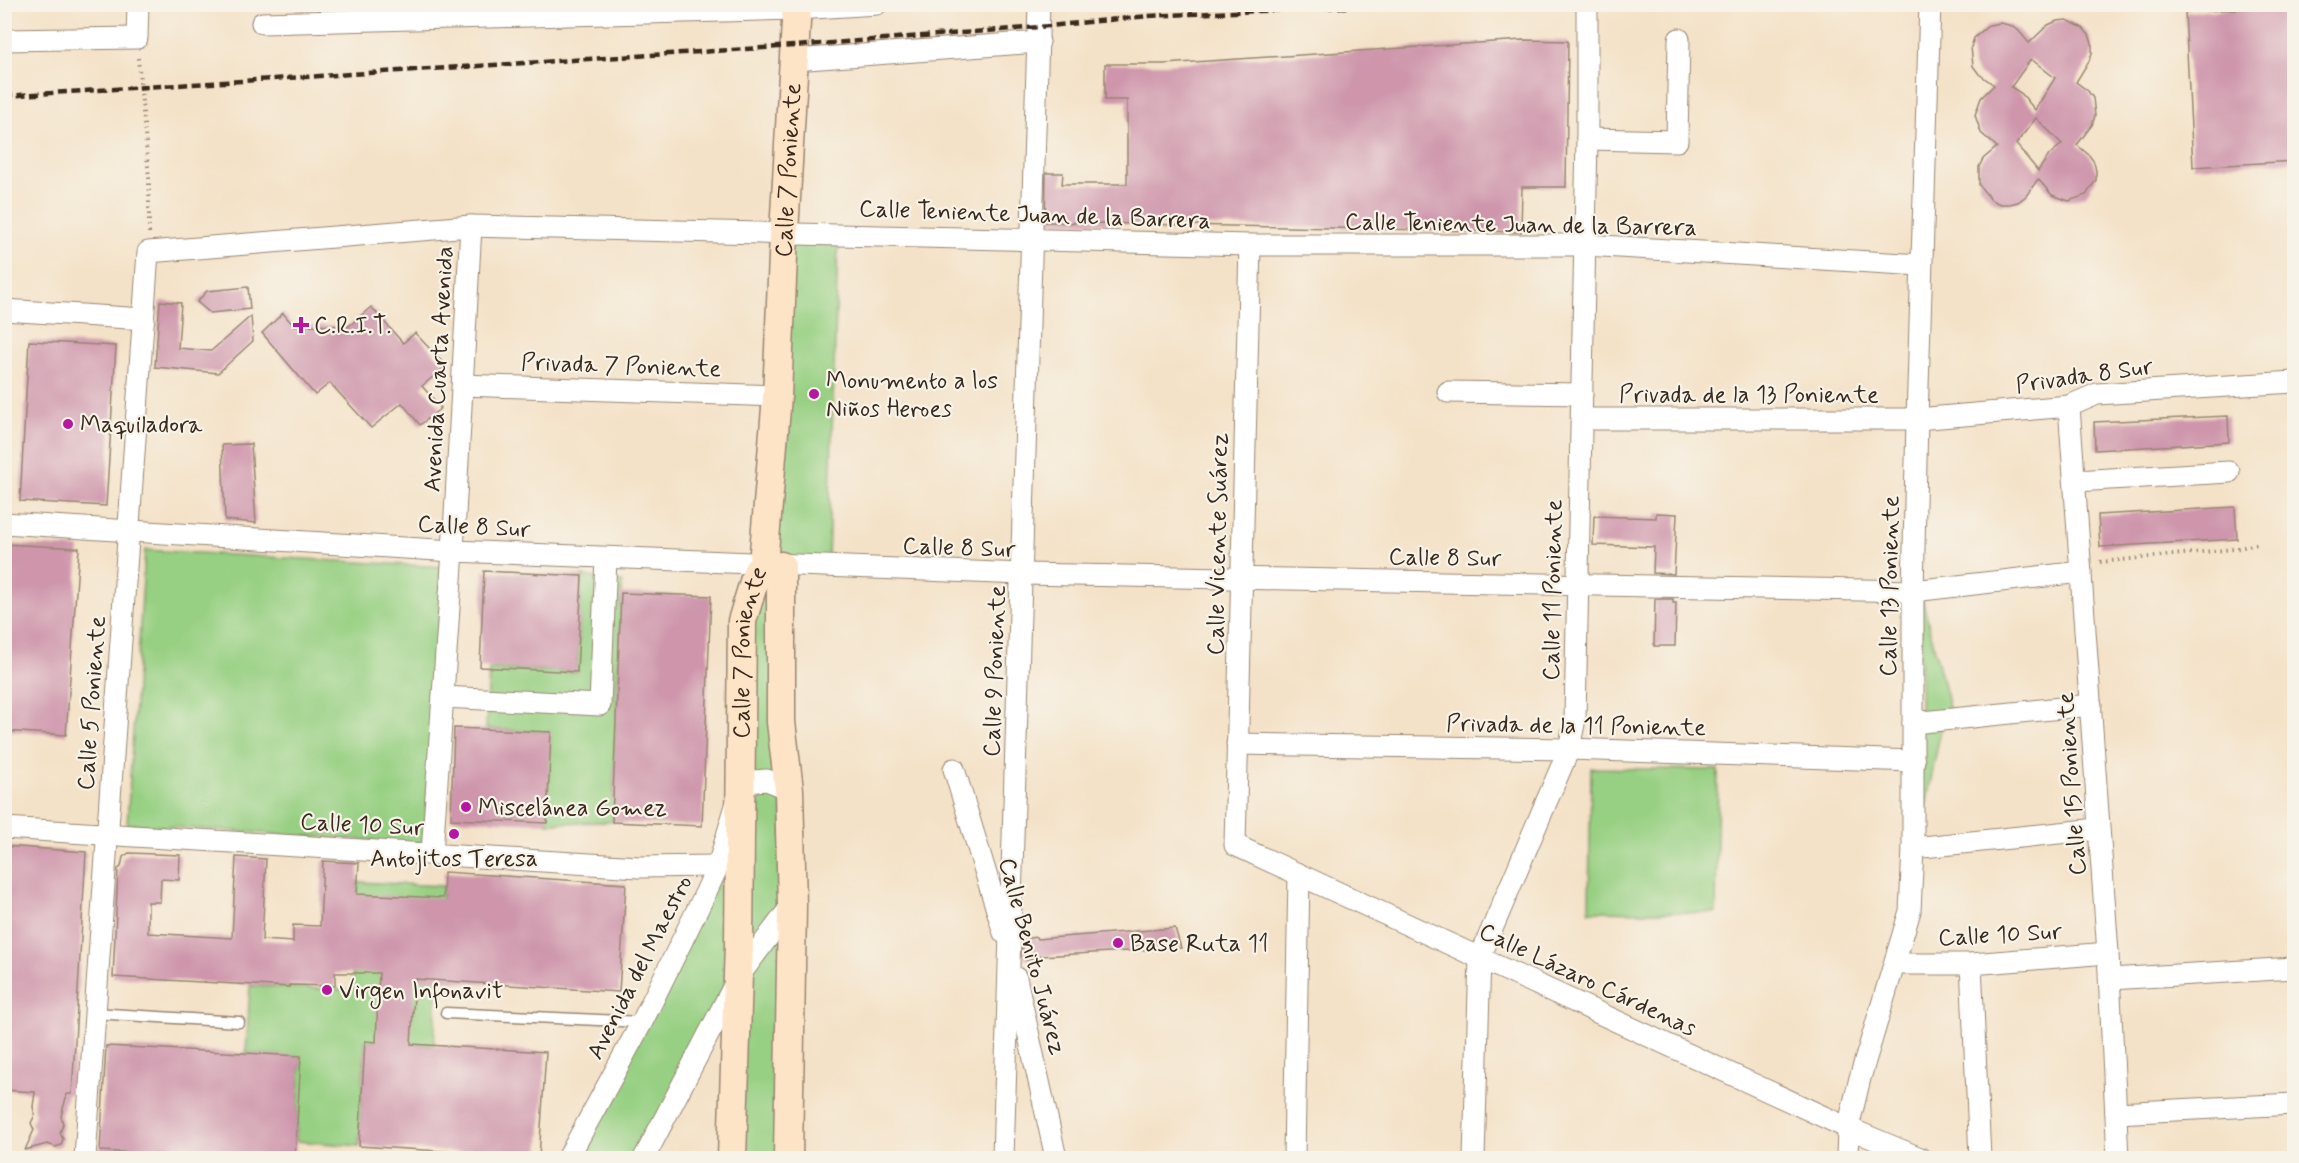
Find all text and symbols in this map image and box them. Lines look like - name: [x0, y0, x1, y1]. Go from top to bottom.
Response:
- street label: Calle 7 Poniente: [769, 82, 810, 258]
- street label: Calle Teniente Juan de la Barrera: [858, 194, 1211, 237]
- street label: Calle Teniente Juan de la Barrera: [1345, 207, 1697, 244]
- street label: Avenida Cuarta Avenida: [418, 245, 461, 493]
- place label: C.R.I.T.: [314, 311, 392, 342]
- marker: C.R.I.T.: [292, 316, 310, 334]
- street label: Privada 7 Poniente: [520, 348, 722, 385]
- street label: Privada 8 Sur: [2014, 352, 2155, 401]
- place label: Monumento a los Niños Heroes: [826, 366, 998, 425]
- street label: Privada de la 13 Poniente: [1619, 380, 1879, 411]
- marker: Monumento a los Niños Heroes: [807, 387, 821, 401]
- place label: Maquiladora: [80, 410, 203, 441]
- marker: Maquiladora: [61, 417, 75, 431]
- street label: Calle Vicente Suárez: [1201, 432, 1236, 656]
- street label: Calle 13 Poniente: [1873, 495, 1908, 677]
- street label: Calle 11 Poniente: [1536, 499, 1571, 681]
- street label: Calle 8 Sur: [417, 509, 531, 546]
- street label: Calle 8 Sur: [902, 531, 1016, 566]
- street label: Calle 8 Sur: [1388, 542, 1502, 575]
- street label: Calle 7 Poniente: [727, 559, 774, 739]
- street label: Calle 9 Poniente: [977, 584, 1014, 758]
- street label: Calle 5 Poniente: [71, 615, 114, 791]
- street label: Calle 15 Poniente: [2051, 691, 2094, 877]
- street label: Privada de la 11 Poniente: [1446, 709, 1706, 744]
- place label: Miscelánea Gomez: [478, 793, 667, 824]
- marker: Miscelánea Gomez: [459, 800, 473, 814]
- street label: Calle 10 Sur: [299, 807, 425, 844]
- marker: Antojitos Teresa: [447, 827, 461, 841]
- place label: Antojitos Teresa: [370, 844, 538, 875]
- street label: Calle Benito Juárez: [990, 855, 1073, 1058]
- street label: Avenida del Maestro: [581, 870, 700, 1065]
- street label: Calle Lázaro Cárdenas: [1474, 916, 1701, 1045]
- street label: Calle 10 Sur: [1937, 917, 2063, 954]
- place label: Base Ruta 11: [1130, 929, 1269, 960]
- marker: Base Ruta 11: [1111, 936, 1125, 950]
- place label: Virgen Infonavit: [339, 976, 503, 1009]
- marker: Virgen Infonavit: [320, 983, 334, 997]

